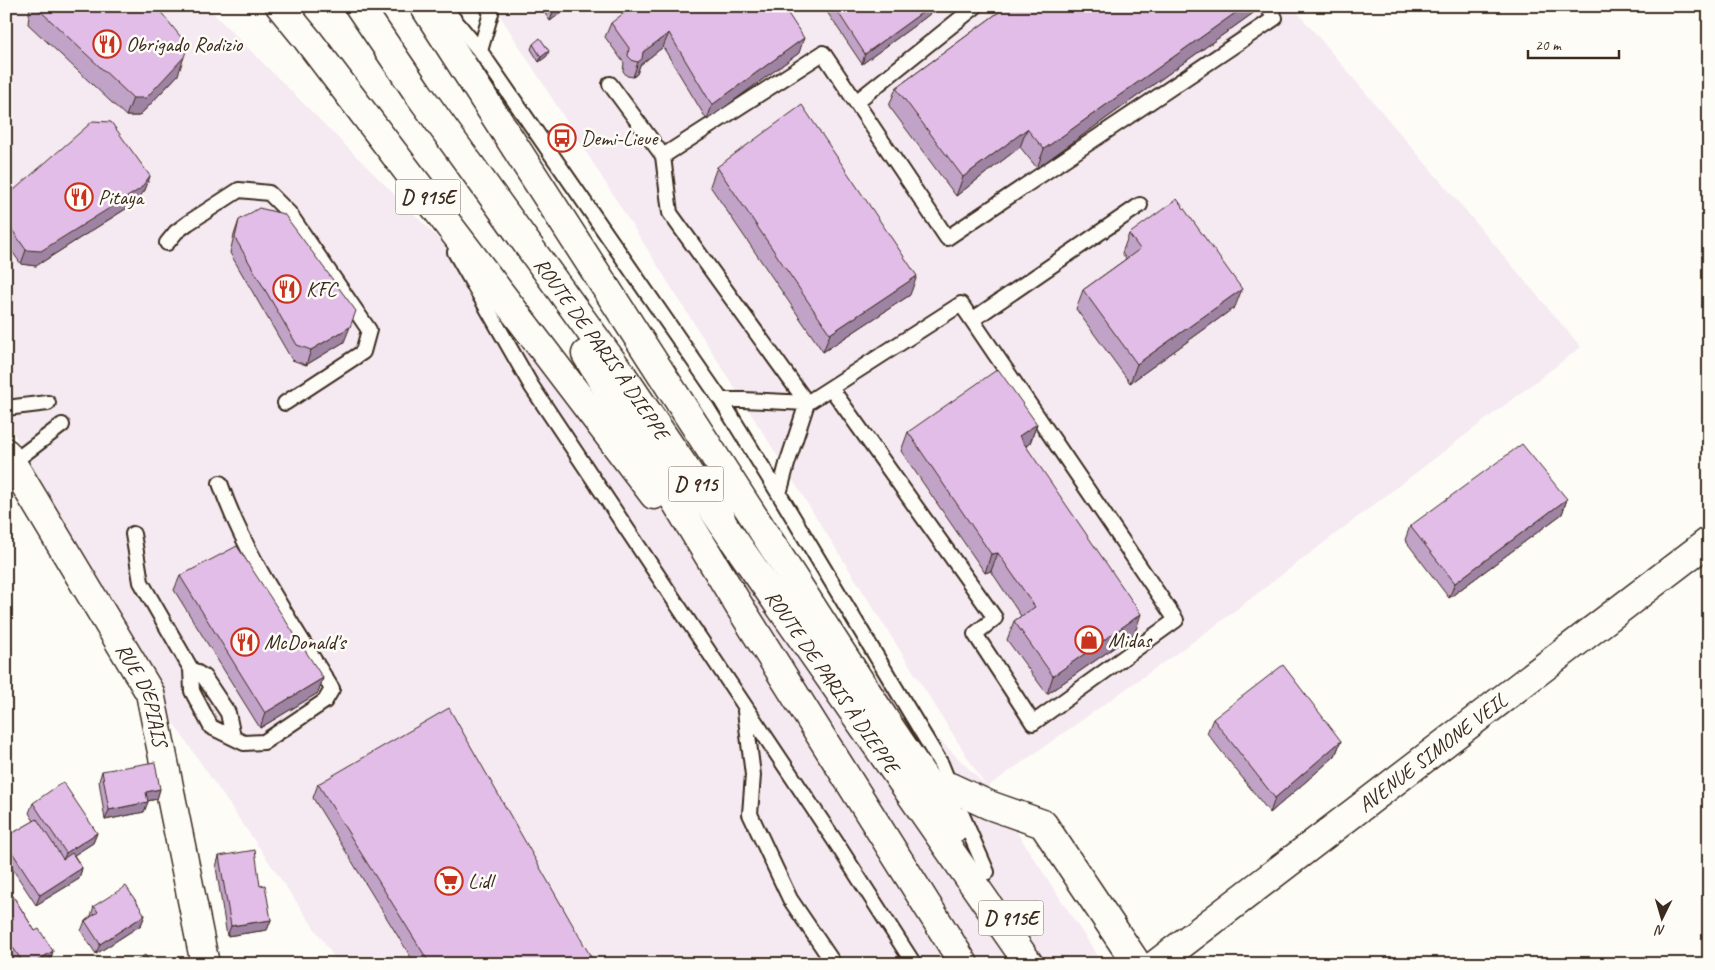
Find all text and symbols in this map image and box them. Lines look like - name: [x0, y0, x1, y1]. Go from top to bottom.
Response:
- scale bar: [1528, 28, 1619, 60]
- restaurant icon: Obrigado Rodizio: [92, 29, 122, 59]
- place label: Obrigado Rodizio: [126, 31, 244, 57]
- text: 20 m: [1535, 36, 1562, 55]
- bus stop icon: Demi-Lieue: [547, 123, 577, 153]
- place label: Demi-Lieue: [581, 125, 659, 151]
- road number: D 915E: [396, 180, 460, 214]
- restaurant icon: Pitaya: [64, 182, 94, 212]
- place label: Pitaya: [98, 184, 145, 210]
- street label: ROUTE DE PARIS À DIEPPE: [528, 253, 676, 447]
- restaurant icon: KFC: [272, 274, 302, 304]
- place label: KFC: [306, 276, 339, 302]
- road number: D 915: [668, 466, 724, 502]
- street label: ROUTE DE PARIS À DIEPPE: [760, 585, 906, 780]
- shop icon: Midas: [1074, 625, 1104, 655]
- restaurant icon: McDonald's: [230, 627, 260, 657]
- place label: Midas: [1108, 627, 1153, 653]
- place label: McDonald's: [264, 629, 347, 655]
- street label: RUE D'EPIAIS: [110, 638, 174, 751]
- street label: AVENUE SIMONE VEIL: [1353, 687, 1513, 818]
- supermarket icon: Lidl: [434, 866, 464, 896]
- place label: Lidl: [468, 868, 496, 894]
- north arrow: [1638, 892, 1688, 942]
- road number: D 915E: [978, 900, 1044, 936]
- text: N: [1654, 921, 1666, 939]

